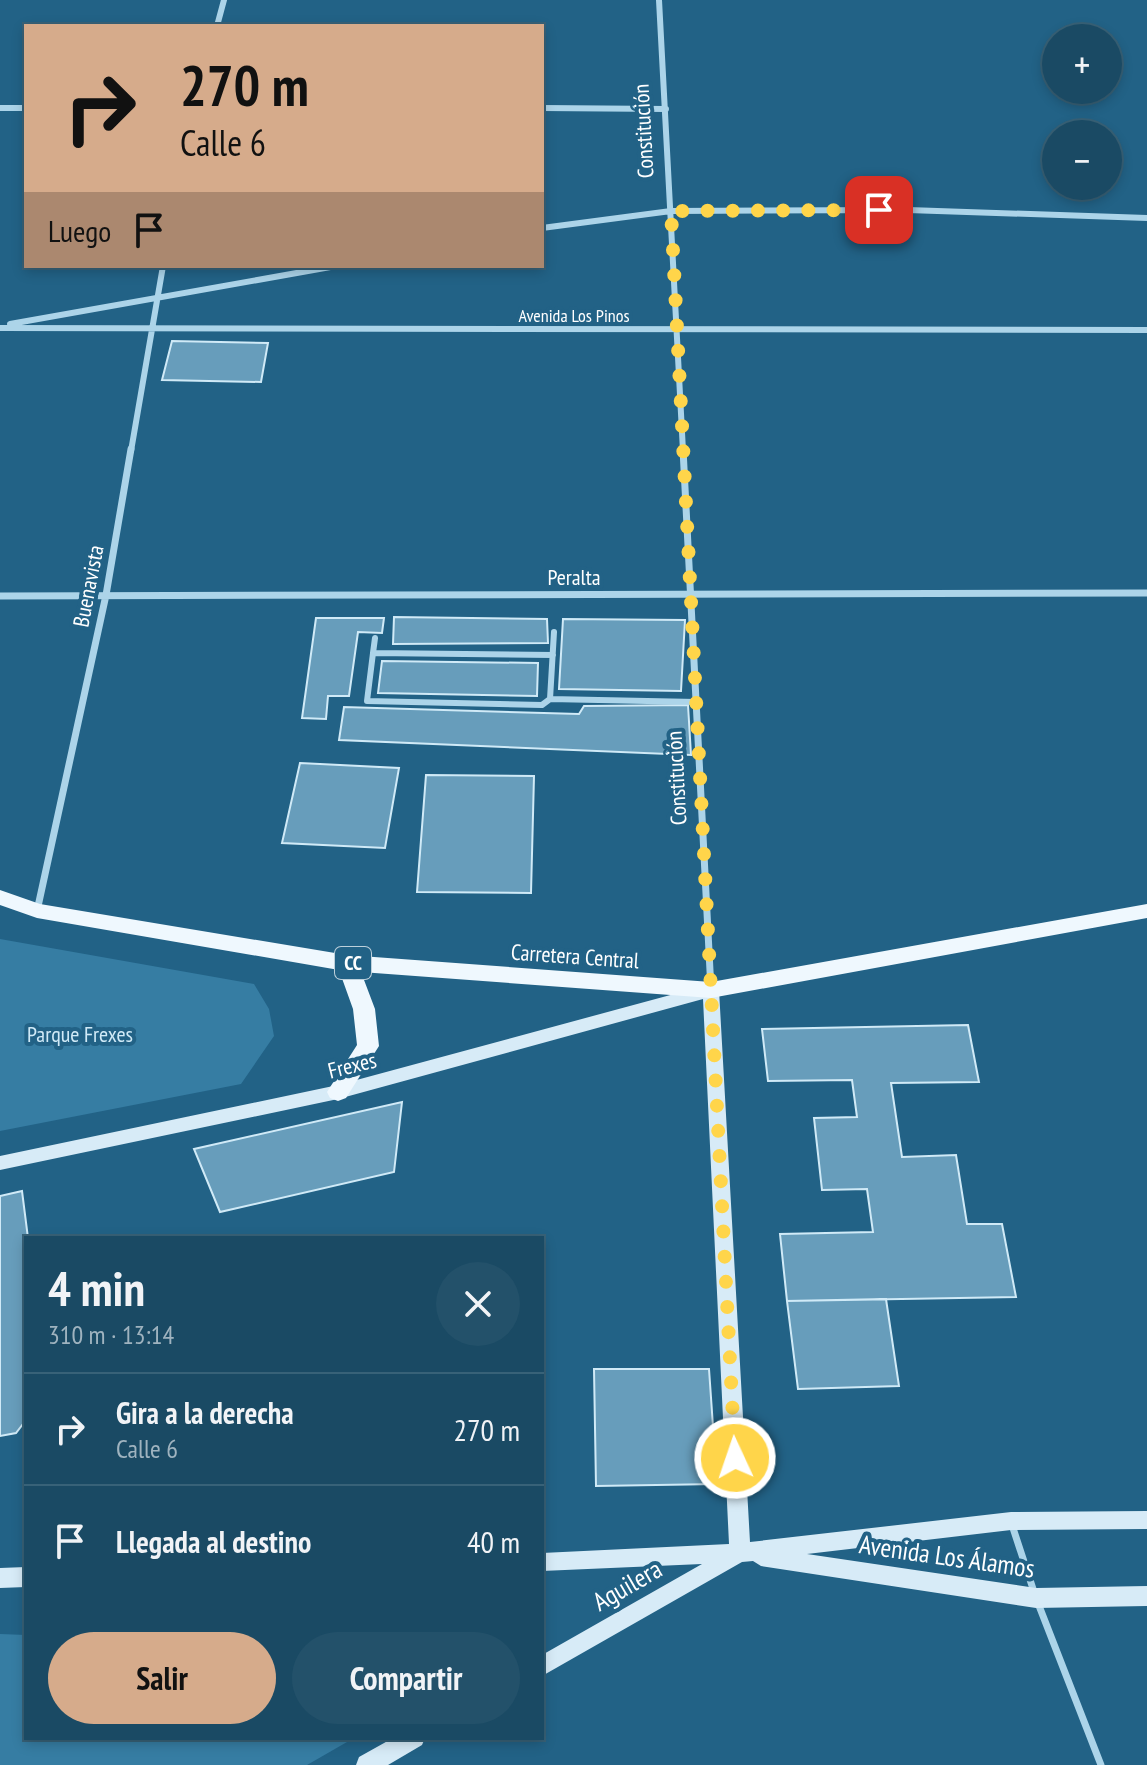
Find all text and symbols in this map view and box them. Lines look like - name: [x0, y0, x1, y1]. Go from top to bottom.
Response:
- map controls: [1042, 24, 1122, 200]
- button: +: [1042, 24, 1122, 104]
- text: 270 m: [180, 49, 309, 121]
- icon: right: [48, 56, 152, 160]
- street label: Constitución: [627, 83, 659, 179]
- text: Calle 6: [180, 119, 266, 166]
- button: −: [1042, 120, 1122, 200]
- pin: [845, 176, 913, 244]
- icon: arrive: [857, 188, 901, 232]
- icon: arrive: [127, 208, 171, 252]
- text: Luego: [48, 211, 111, 250]
- street label: Avenida Los Pinos: [518, 304, 630, 327]
- street label: Buenavista: [66, 543, 110, 629]
- street label: Peralta: [547, 563, 601, 591]
- street label: Constitución: [660, 730, 692, 826]
- street label: Carretera Central: [510, 938, 641, 975]
- road number: CC: [335, 947, 371, 979]
- park label: Parque Frexes: [27, 1020, 133, 1048]
- street label: Frexes: [325, 1045, 379, 1085]
- text: 4 min: [48, 1257, 145, 1319]
- button: close: [436, 1262, 520, 1346]
- text: 310 m · 13:14: [48, 1318, 174, 1351]
- text: Gira a la derecha: [116, 1393, 294, 1432]
- icon: right: [48, 1407, 92, 1451]
- text: 270 m: [454, 1410, 520, 1449]
- position arrow: [693, 1416, 777, 1500]
- text: Calle 6: [116, 1432, 178, 1465]
- icon: arrive: [48, 1519, 92, 1563]
- text: Llegada al destino: [116, 1522, 311, 1561]
- text: 40 m: [467, 1522, 520, 1561]
- street label: Avenida Los Álamos: [857, 1527, 1037, 1585]
- street label: Aguilera: [586, 1552, 668, 1618]
- button: Salir: [48, 1632, 276, 1724]
- button: Compartir: [292, 1632, 520, 1724]

